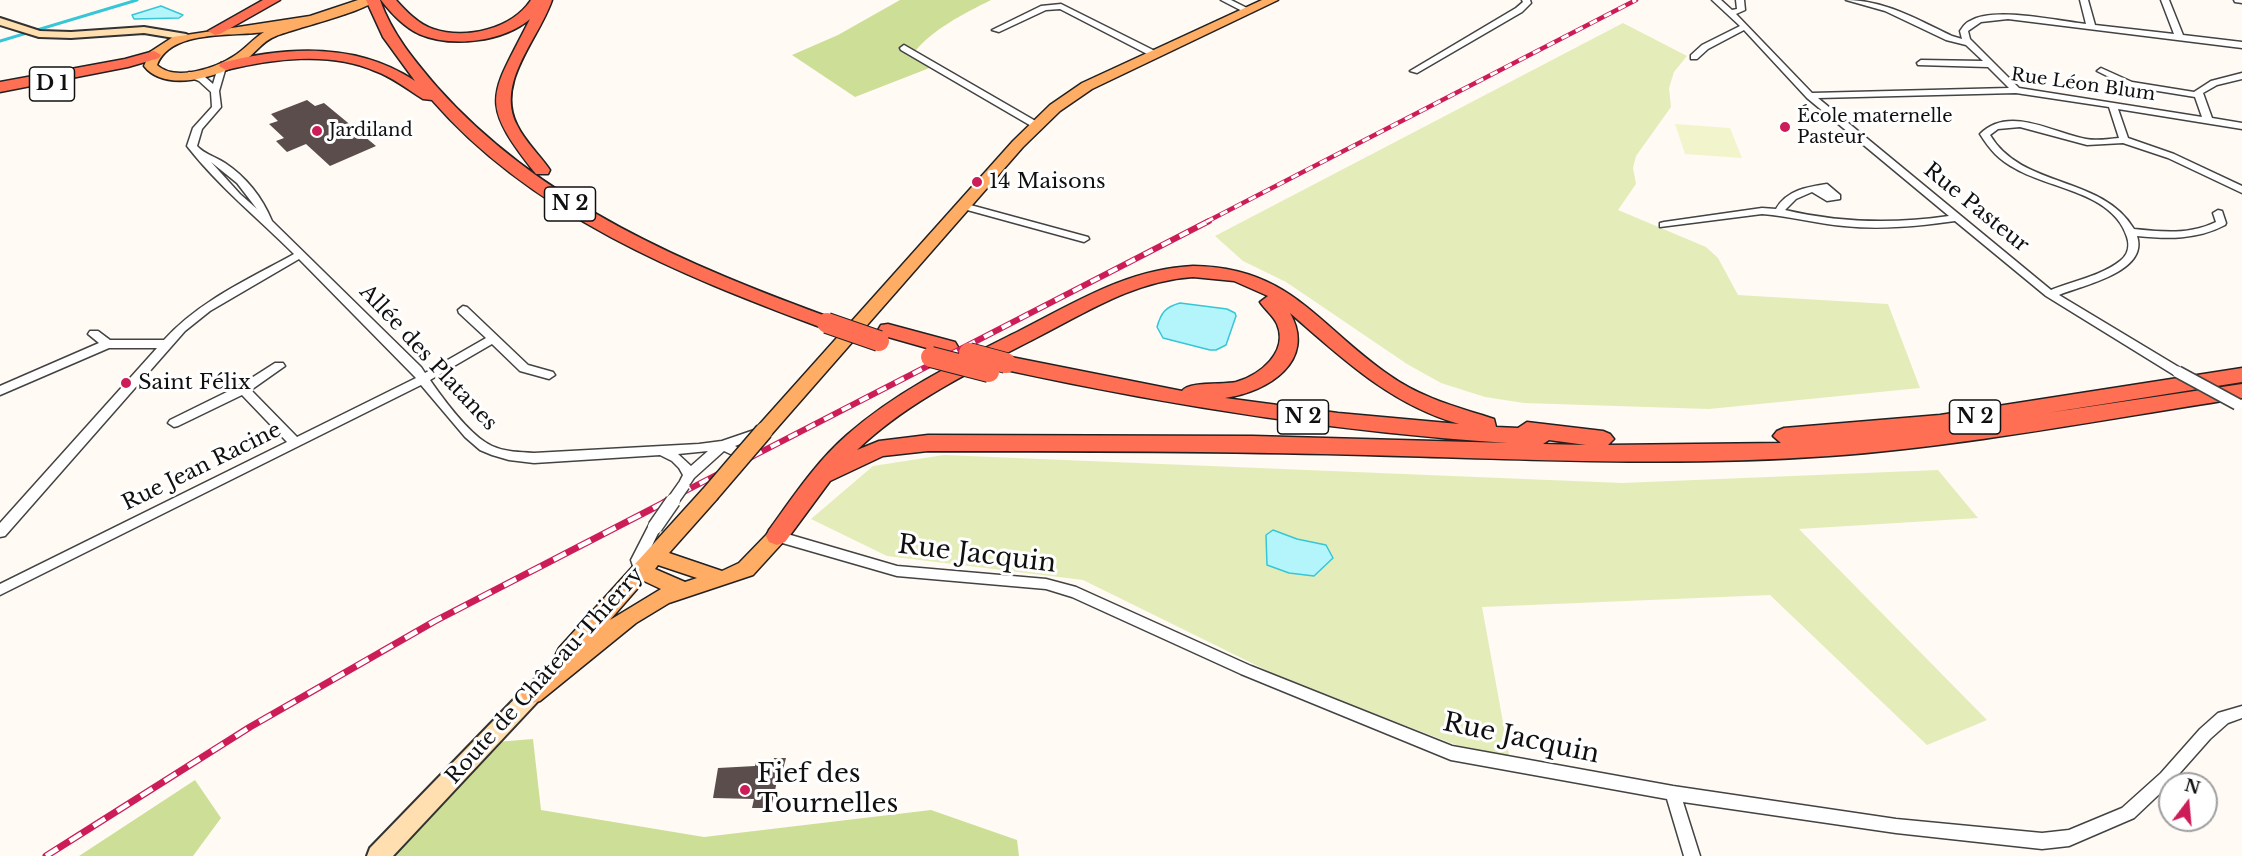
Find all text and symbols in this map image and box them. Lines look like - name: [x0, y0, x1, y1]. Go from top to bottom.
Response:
- street label: Rue Léon Blum: [2009, 64, 2157, 106]
- road number: D 1: [29, 67, 74, 101]
- place label: École maternelle Pasteur: [1797, 106, 1953, 148]
- place label: Jardiland: [329, 120, 413, 142]
- marker: École maternelle Pasteur: [1778, 120, 1792, 134]
- marker: Jardiland: [310, 124, 324, 138]
- street label: Rue Pasteur: [1918, 158, 2034, 258]
- place label: 14 Maisons: [989, 169, 1106, 195]
- marker: 14 Maisons: [970, 175, 984, 189]
- road number: N 2: [544, 187, 596, 221]
- street label: Allée des Platanes: [354, 280, 502, 436]
- place label: Saint Félix: [138, 370, 251, 396]
- marker: Saint Félix: [119, 376, 133, 390]
- road number: N 2: [1278, 400, 1328, 434]
- road number: N 2: [1950, 400, 2000, 434]
- street label: Rue Jean Racine: [118, 418, 286, 516]
- street label: Rue Jacquin: [896, 530, 1058, 580]
- street label: Route de Château-Thierry: [441, 562, 649, 790]
- street label: Rue Jacquin: [1440, 707, 1602, 771]
- place label: Fief des Tournelles: [757, 759, 898, 820]
- north arrow: [2158, 772, 2218, 832]
- text: N: [2182, 775, 2202, 798]
- marker: Fief des Tournelles: [738, 783, 752, 797]

